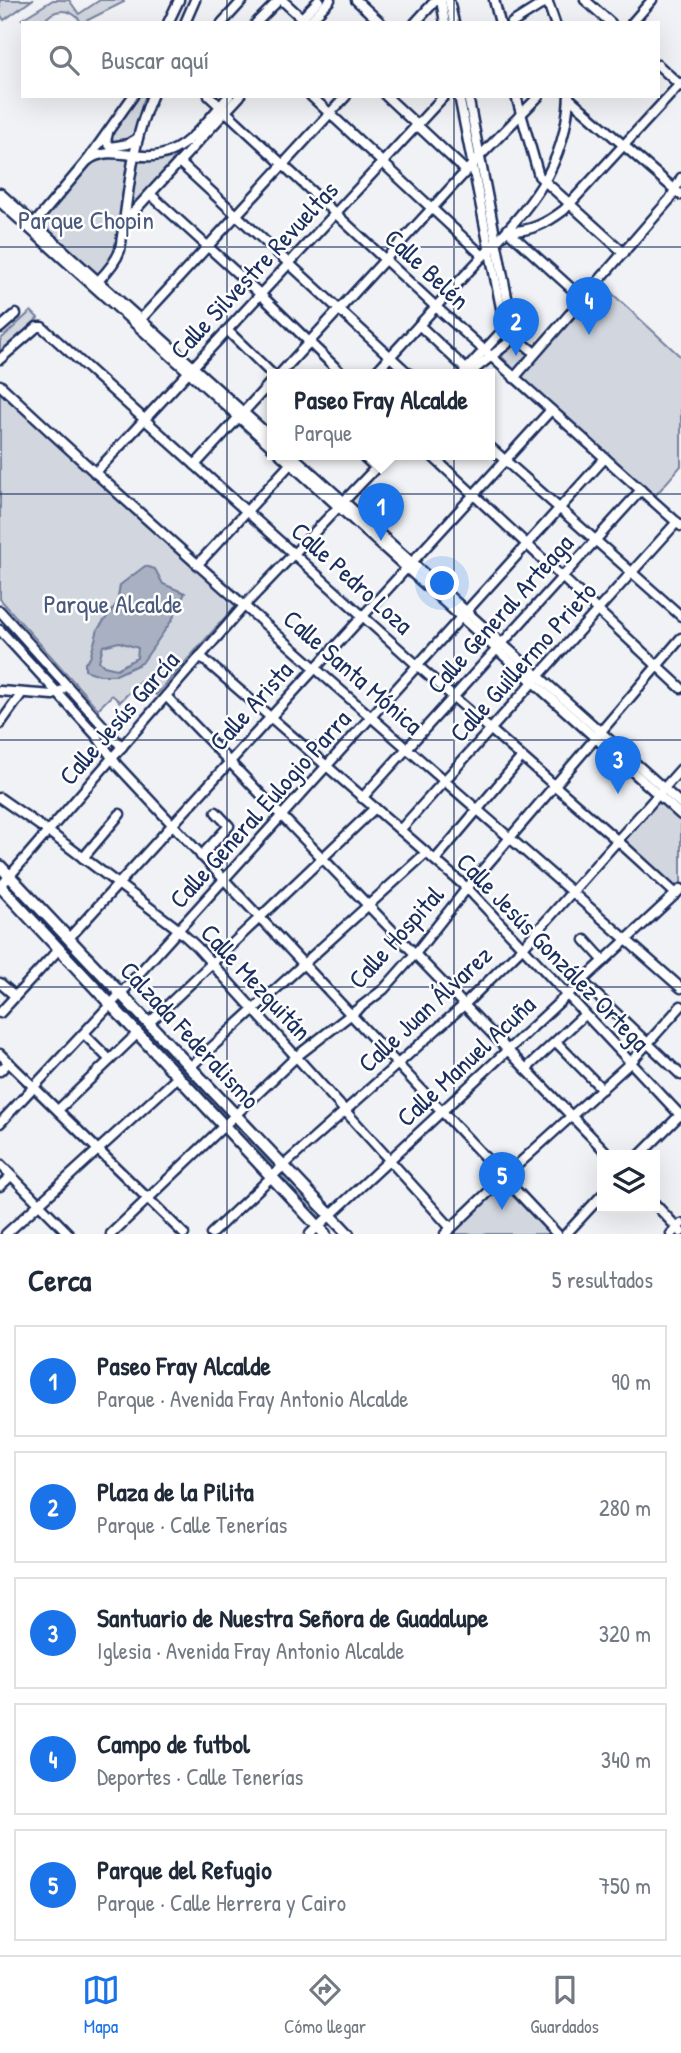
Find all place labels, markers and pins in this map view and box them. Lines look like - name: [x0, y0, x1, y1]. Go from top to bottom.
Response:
- pin: 4: [566, 277, 612, 335]
- pin: 2: [493, 298, 539, 356]
- pin: 1: [358, 483, 404, 541]
- pin: 3: [595, 736, 641, 794]
- pin: 5: [479, 1152, 525, 1210]

